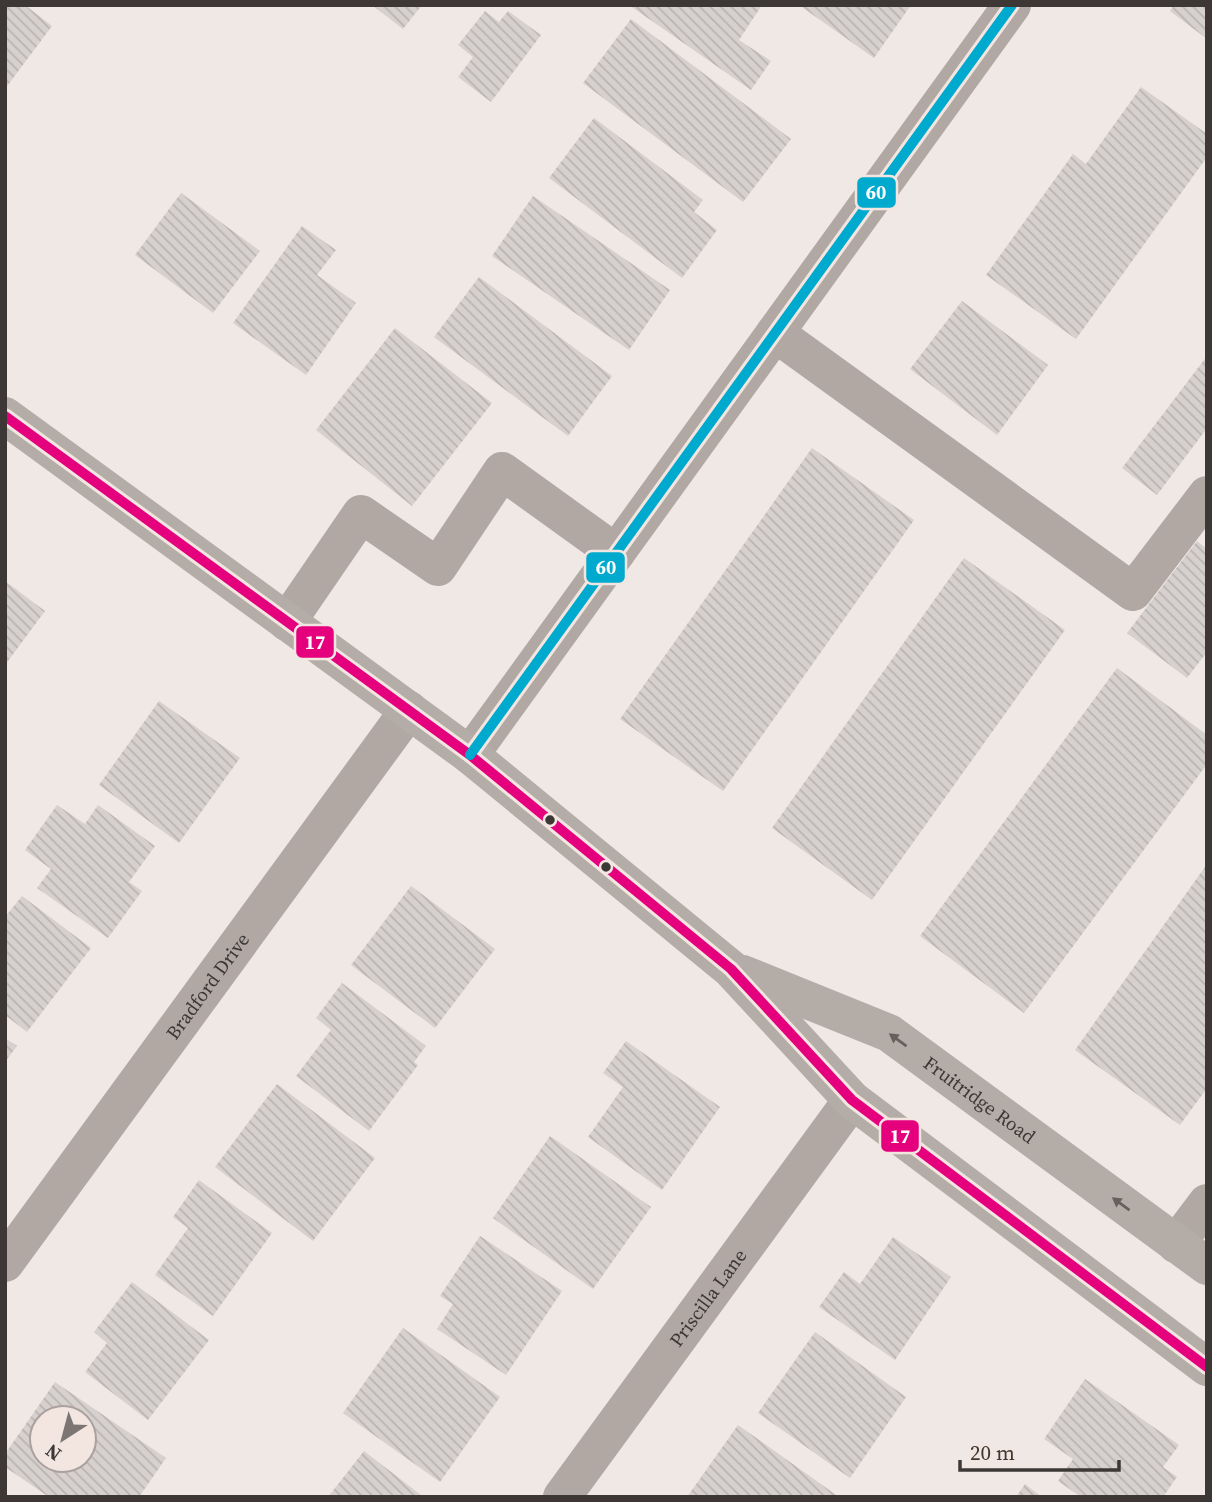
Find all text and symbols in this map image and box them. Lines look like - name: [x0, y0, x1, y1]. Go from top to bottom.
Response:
- line badge: 60: [856, 176, 897, 209]
- text: 60: [866, 179, 886, 205]
- line badge: 60: [585, 551, 626, 584]
- text: 60: [596, 554, 616, 580]
- line badge: 17: [295, 625, 335, 659]
- text: 17: [305, 629, 325, 655]
- unlabelled marker: [543, 813, 557, 827]
- unlabelled marker: [599, 860, 613, 874]
- street label: Bradford Drive: [160, 927, 255, 1045]
- one-way arrow: [889, 1033, 907, 1047]
- street label: Fruitridge Road: [919, 1050, 1041, 1149]
- line badge: 17: [880, 1119, 920, 1153]
- text: 17: [890, 1123, 910, 1149]
- one-way arrow: [1112, 1196, 1130, 1211]
- street label: Priscilla Lane: [663, 1243, 752, 1352]
- north arrow: [28, 1404, 98, 1474]
- scale bar: [960, 1428, 1119, 1472]
- text: N: [40, 1438, 66, 1467]
- text: 20 m: [970, 1438, 1015, 1467]

